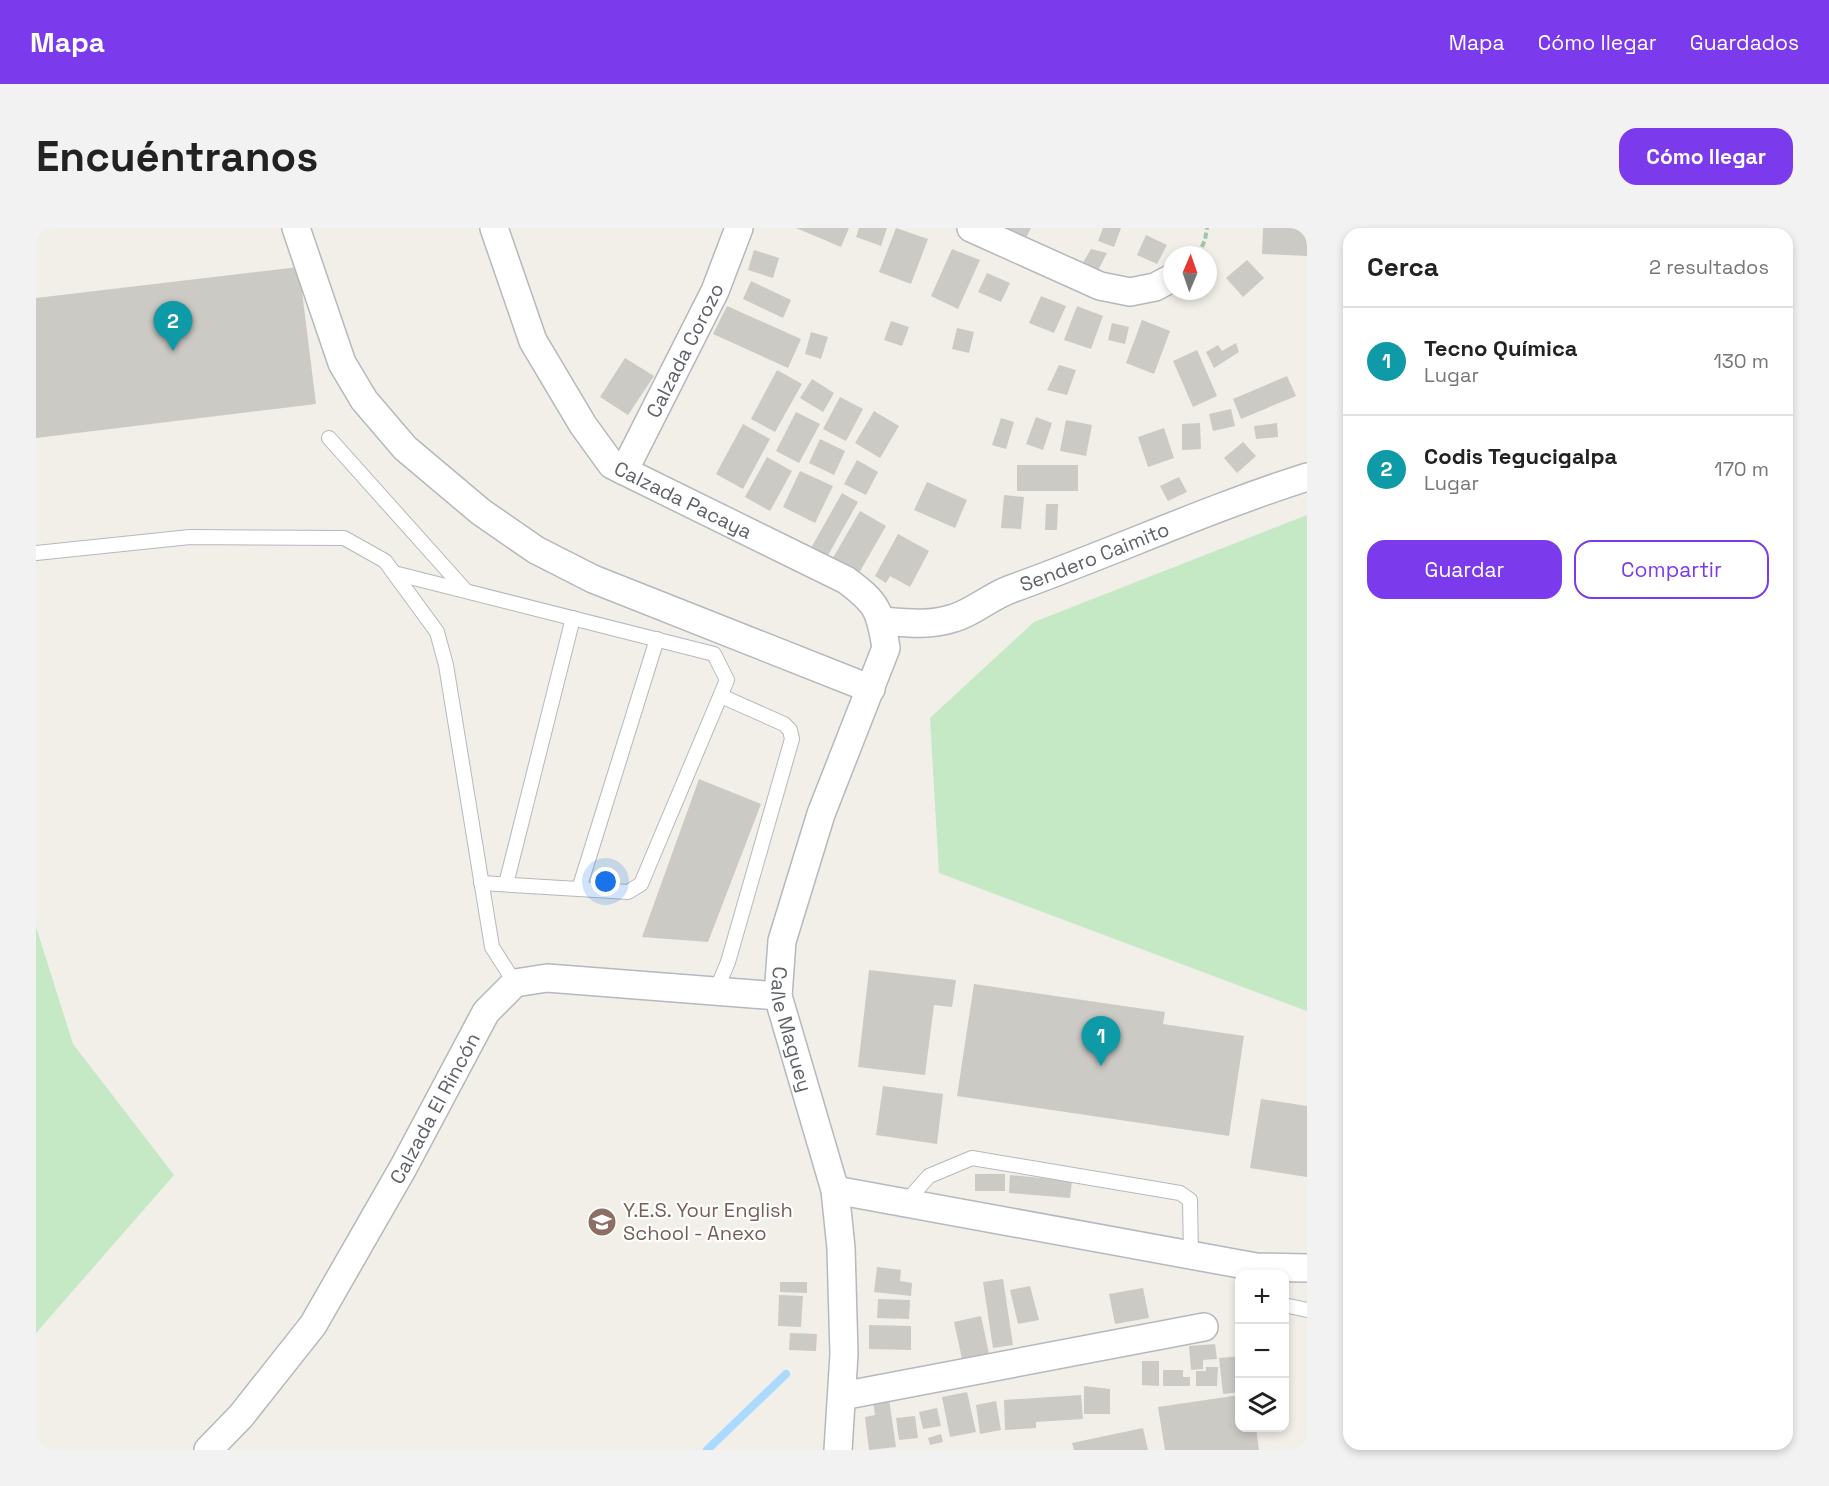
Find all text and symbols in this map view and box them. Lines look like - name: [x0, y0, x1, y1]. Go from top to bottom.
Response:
- text: Mapa: [30, 24, 105, 60]
- text: Mapa: [1449, 29, 1505, 56]
- text: Cómo llegar: [1538, 29, 1657, 56]
- text: Guardados: [1690, 29, 1799, 56]
- button: Cómo llegar: [1619, 128, 1793, 185]
- text: Encuéntranos: [36, 130, 318, 183]
- north arrow: [1163, 246, 1217, 300]
- text: Cerca: [1367, 250, 1439, 284]
- text: 2 resultados: [1649, 254, 1769, 280]
- street label: Calzada Corozo: [640, 280, 730, 422]
- pin: 2: [154, 302, 192, 351]
- text: Tecno Química: [1424, 334, 1578, 362]
- text: 1: [1382, 348, 1391, 374]
- text: 130 m: [1713, 348, 1769, 374]
- text: Lugar: [1424, 362, 1479, 388]
- text: Codis Tegucigalpa: [1424, 442, 1617, 470]
- street label: Calzada Pacaya: [610, 455, 756, 545]
- text: 2: [1381, 456, 1392, 482]
- text: 170 m: [1714, 456, 1769, 482]
- text: Lugar: [1424, 470, 1479, 496]
- street label: Sendero Caimito: [1016, 516, 1173, 598]
- button: Guardar: [1367, 540, 1562, 599]
- button: Compartir: [1574, 540, 1769, 599]
- your location: [591, 867, 620, 896]
- street label: Calle Maguey: [765, 966, 818, 1095]
- pin: 1: [1082, 1016, 1120, 1066]
- street label: Calzada El Rincón: [384, 1028, 486, 1189]
- place label: Y.E.S. Your English School - Anexo: [623, 1197, 793, 1246]
- school or university icon: Y.E.S. Your English School - Anexo: [586, 1206, 618, 1238]
- map controls: [1235, 1270, 1289, 1432]
- button: +: [1235, 1270, 1289, 1324]
- button: −: [1235, 1324, 1289, 1378]
- button: layers: [1235, 1378, 1289, 1432]

